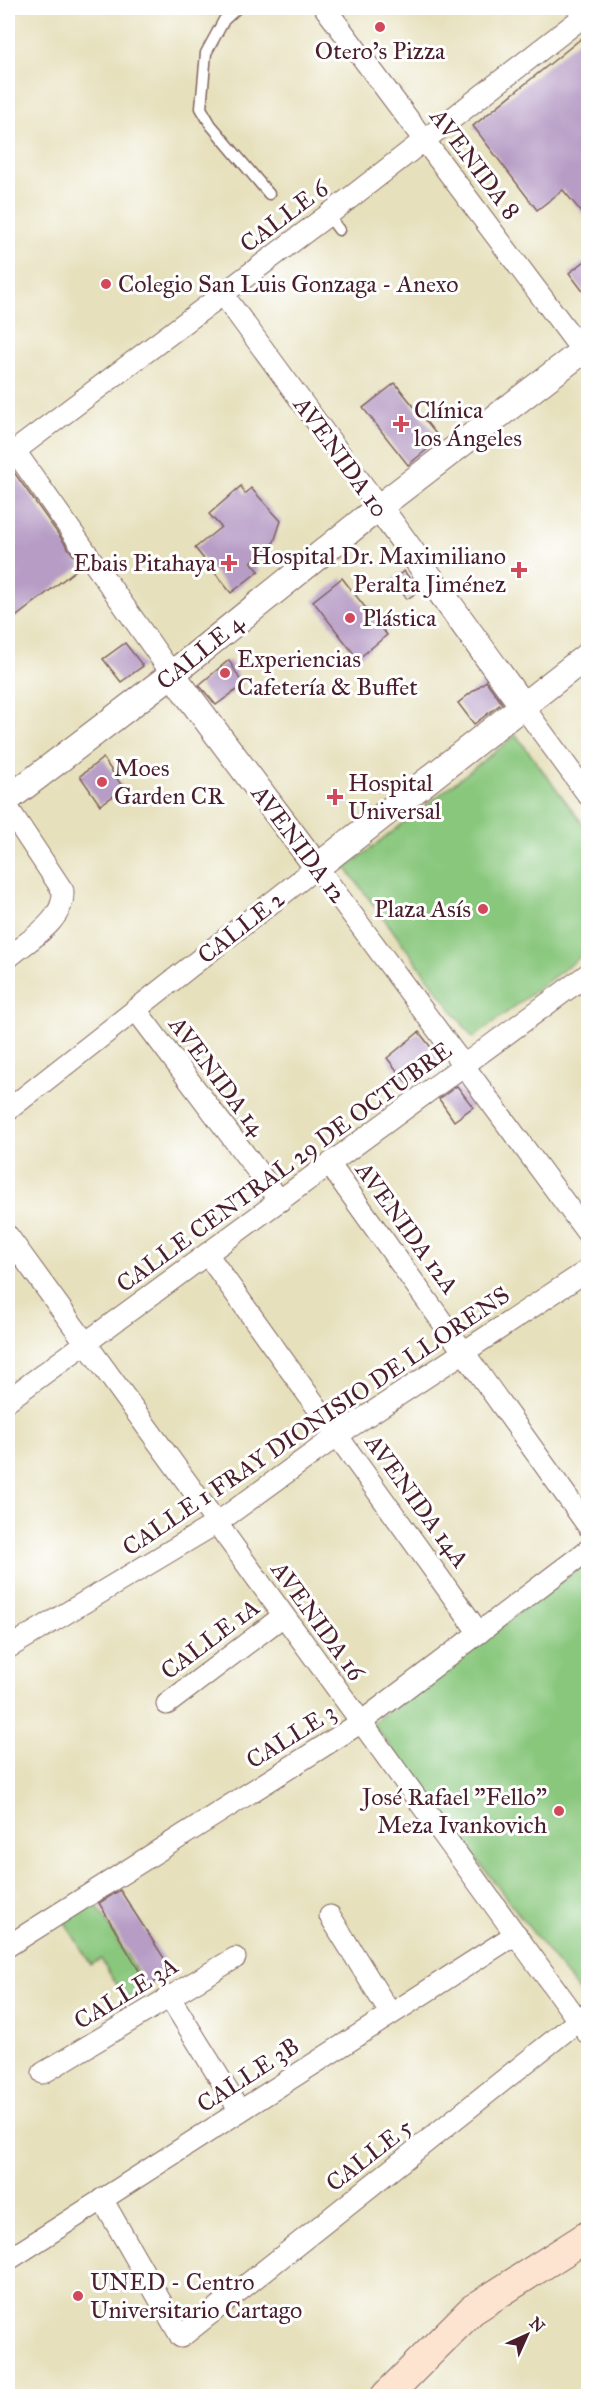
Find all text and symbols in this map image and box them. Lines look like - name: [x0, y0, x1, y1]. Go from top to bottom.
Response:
- marker: Otero's Pizza: [373, 20, 387, 34]
- place label: Otero's Pizza: [315, 36, 446, 66]
- street label: AVENIDA 8: [423, 102, 527, 226]
- street label: CALLE 6: [234, 173, 335, 259]
- place label: Colegio San Luis Gonzaga - Anexo: [118, 269, 459, 299]
- marker: Colegio San Luis Gonzaga - Anexo: [99, 277, 113, 291]
- street label: AVENIDA 10: [287, 390, 395, 523]
- place label: Clínica los Ángeles: [414, 395, 522, 453]
- marker: Clínica los Ángeles: [392, 415, 410, 433]
- place label: Hospital Dr. Maximiliano Peralta Jiménez: [251, 541, 506, 599]
- place label: Ebais Pitahaya: [73, 548, 217, 578]
- marker: Ebais Pitahaya: [220, 554, 238, 572]
- marker: Hospital Dr. Maximiliano Peralta Jiménez: [510, 561, 528, 579]
- place label: Plástica: [362, 603, 437, 633]
- street label: CALLE 4: [150, 607, 250, 696]
- marker: Plástica: [343, 611, 357, 625]
- place label: Experiencias Cafetería & Buffet: [237, 644, 418, 702]
- marker: Experiencias Cafetería & Buffet: [218, 666, 232, 680]
- place label: Moes Garden CR: [114, 753, 225, 811]
- place label: Hospital Universal: [348, 768, 442, 826]
- marker: Moes Garden CR: [95, 775, 109, 789]
- street label: AVENIDA 12: [244, 778, 353, 909]
- marker: Hospital Universal: [326, 788, 344, 806]
- street label: CALLE 2: [192, 884, 291, 970]
- place label: Plaza Asís: [374, 894, 471, 924]
- marker: Plaza Asís: [476, 902, 490, 916]
- street label: AVENIDA 14: [162, 1010, 272, 1142]
- street label: CALLE CENTRAL 29 DE OCTUBRE: [110, 1035, 458, 1299]
- street label: AVENIDA 12A: [348, 1155, 465, 1300]
- street label: CALLE 1 FRAY DIONISIO DE LLORENS: [117, 1280, 515, 1562]
- street label: AVENIDA 14A: [358, 1428, 475, 1574]
- street label: AVENIDA 16: [264, 1555, 372, 1687]
- street label: CALLE 1A: [155, 1592, 265, 1686]
- street label: CALLE 3: [241, 1697, 341, 1775]
- place label: José Rafael "Fello" Meza Ivankovich: [359, 1782, 547, 1840]
- marker: José Rafael "Fello" Meza Ivankovich: [552, 1804, 566, 1818]
- street label: CALLE 3A: [69, 1950, 183, 2036]
- street label: CALLE 3B: [191, 2031, 305, 2119]
- street label: CALLE 5: [320, 2112, 418, 2198]
- place label: UNED - Centro Universitario Cartago: [90, 2267, 302, 2325]
- marker: UNED - Centro Universitario Cartago: [71, 2289, 85, 2303]
- north arrow: [497, 2305, 557, 2365]
- text: N: [526, 2313, 549, 2337]

